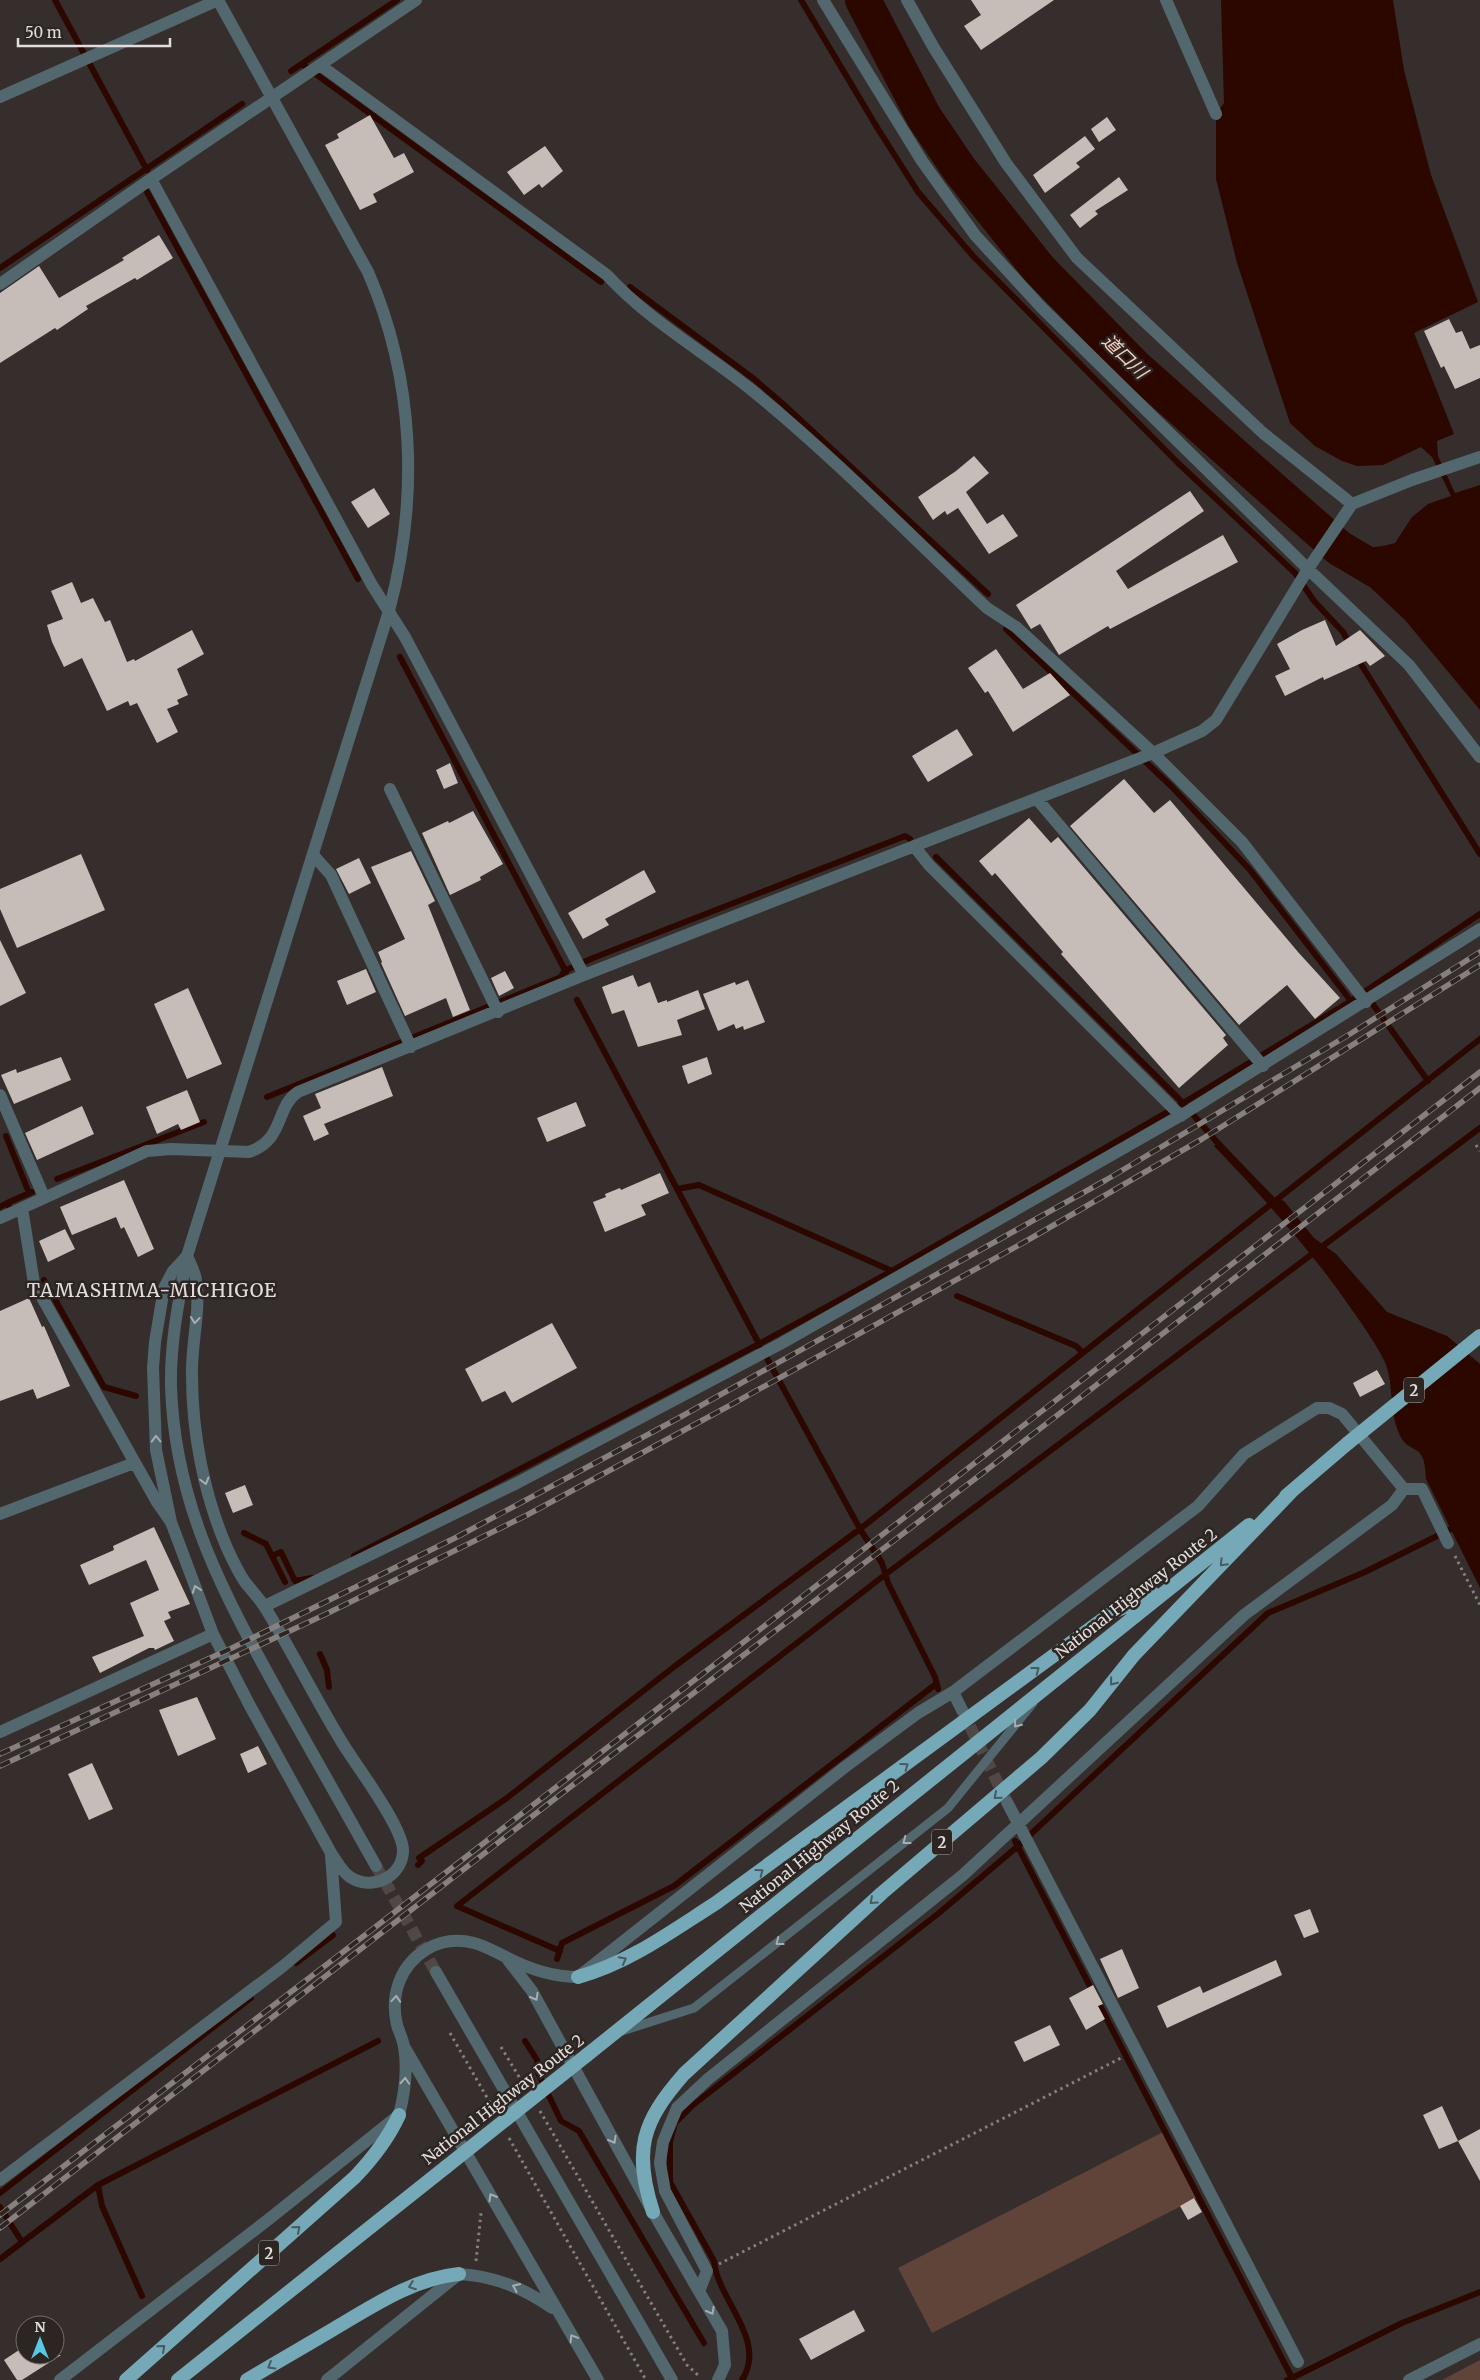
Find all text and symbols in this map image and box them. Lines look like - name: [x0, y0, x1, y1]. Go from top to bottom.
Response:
- scale bar: [18, 15, 170, 47]
- text: 50 m: [25, 23, 62, 42]
- water label: 道口川: [1098, 329, 1154, 384]
- district label: TAMASHIMA-MICHIGOE: [27, 1278, 277, 1302]
- one-way arrow: [190, 1316, 201, 1324]
- road number: 2: [1404, 1378, 1424, 1402]
- one-way arrow: [151, 1435, 161, 1443]
- one-way arrow: [200, 1476, 210, 1485]
- street label: National Highway Route 2: [1051, 1524, 1221, 1662]
- one-way arrow: [1220, 1557, 1229, 1566]
- one-way arrow: [192, 1585, 202, 1593]
- one-way arrow: [1030, 1667, 1039, 1675]
- one-way arrow: [1110, 1676, 1118, 1685]
- one-way arrow: [1014, 1718, 1023, 1728]
- one-way arrow: [900, 1763, 909, 1772]
- street label: National Highway Route 2: [735, 1775, 903, 1917]
- one-way arrow: [994, 1790, 1003, 1798]
- road number: 2: [932, 1830, 952, 1854]
- one-way arrow: [903, 1836, 912, 1844]
- one-way arrow: [754, 1869, 764, 1878]
- one-way arrow: [870, 1895, 879, 1904]
- one-way arrow: [775, 1936, 784, 1945]
- one-way arrow: [618, 1956, 627, 1966]
- one-way arrow: [529, 1992, 539, 2001]
- one-way arrow: [390, 1994, 401, 2002]
- street label: National Highway Route 2: [418, 2030, 588, 2168]
- one-way arrow: [400, 2077, 411, 2085]
- one-way arrow: [607, 2134, 617, 2143]
- one-way arrow: [488, 2194, 498, 2203]
- one-way arrow: [292, 2225, 301, 2234]
- road number: 2: [259, 2240, 279, 2266]
- one-way arrow: [408, 2280, 417, 2290]
- one-way arrow: [512, 2282, 521, 2293]
- one-way arrow: [705, 2306, 715, 2315]
- north arrow: [15, 2315, 65, 2365]
- text: N: [34, 2318, 46, 2336]
- one-way arrow: [569, 2335, 579, 2344]
- one-way arrow: [157, 2344, 166, 2353]
- one-way arrow: [267, 2360, 276, 2370]

